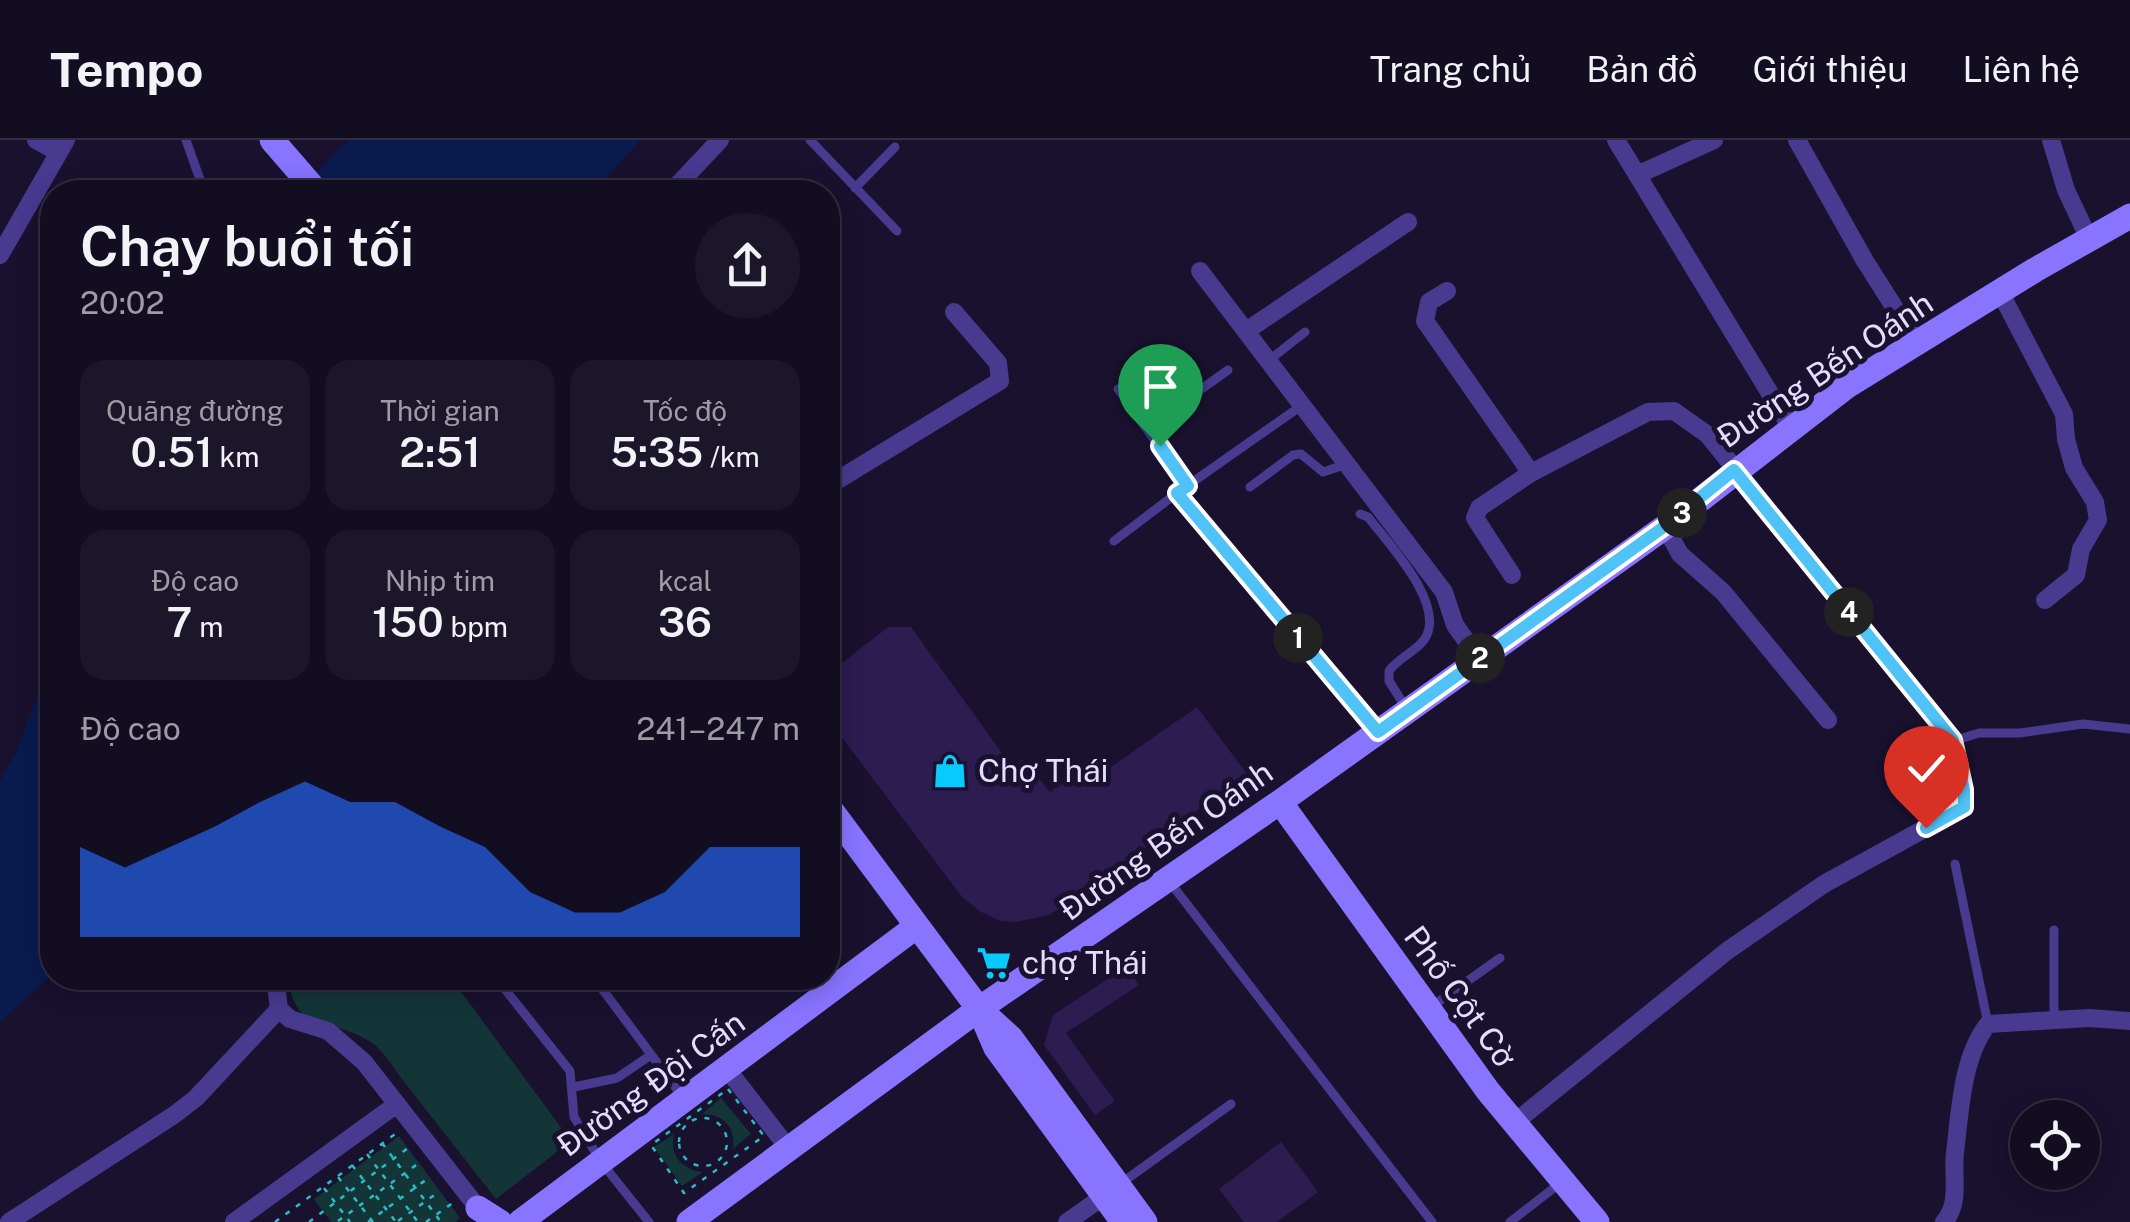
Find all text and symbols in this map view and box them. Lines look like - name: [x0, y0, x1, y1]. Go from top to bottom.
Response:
- text: Tempo: [50, 41, 203, 98]
- text: Trang chủ: [1370, 49, 1531, 90]
- text: Bản đồ: [1586, 49, 1698, 90]
- text: Giới thiệu: [1753, 49, 1908, 90]
- text: Liên hệ: [1963, 49, 2080, 90]
- button: share: [695, 213, 800, 318]
- text: Chạy buổi tối: [80, 214, 414, 278]
- text: 20:02: [80, 284, 165, 321]
- street label: Đường Bến Oánh: [1710, 284, 1939, 455]
- pin: [1118, 344, 1203, 447]
- icon: arrive: [1133, 359, 1188, 414]
- text: Quãng đường: [106, 394, 284, 427]
- text: Thời gian: [380, 394, 500, 427]
- text: Tốc độ: [643, 394, 727, 427]
- text: 0.51: [131, 427, 213, 476]
- text: 2:51: [399, 427, 481, 476]
- text: 5:35: [610, 427, 703, 476]
- text: km: [213, 440, 259, 473]
- text: /km: [703, 440, 760, 473]
- pin: 3: [1657, 488, 1707, 538]
- text: 3: [1673, 496, 1691, 529]
- text: Độ cao: [151, 564, 239, 597]
- text: Nhịp tim: [385, 564, 495, 597]
- text: kcal: [658, 564, 712, 597]
- pin: 4: [1824, 587, 1874, 637]
- text: 4: [1840, 595, 1858, 628]
- text: 7: [167, 597, 192, 646]
- text: 150: [372, 597, 444, 646]
- text: 36: [658, 597, 712, 646]
- text: m: [192, 610, 223, 643]
- text: bpm: [444, 610, 508, 643]
- pin: 1: [1273, 613, 1323, 663]
- text: 1: [1292, 621, 1304, 654]
- pin: 2: [1455, 633, 1505, 683]
- text: 2: [1471, 641, 1489, 674]
- text: Độ cao: [80, 710, 181, 747]
- text: 241–247 m: [636, 710, 800, 747]
- pin: [1884, 726, 1969, 829]
- icon: check: [1899, 741, 1954, 796]
- shop icon: Chợ Thái: [931, 752, 969, 790]
- place label: Chợ Thái: [978, 752, 1109, 789]
- street label: Đường Bến Oánh: [1052, 753, 1280, 928]
- street label: Phố Cột Cờ: [1397, 919, 1524, 1074]
- supermarket icon: chợ Thái: [975, 944, 1013, 982]
- place label: chợ Thái: [1022, 944, 1148, 981]
- street label: Đường Đội Cấn: [550, 1003, 752, 1164]
- map controls: [2010, 1100, 2100, 1190]
- button: locate: [2010, 1100, 2100, 1190]

